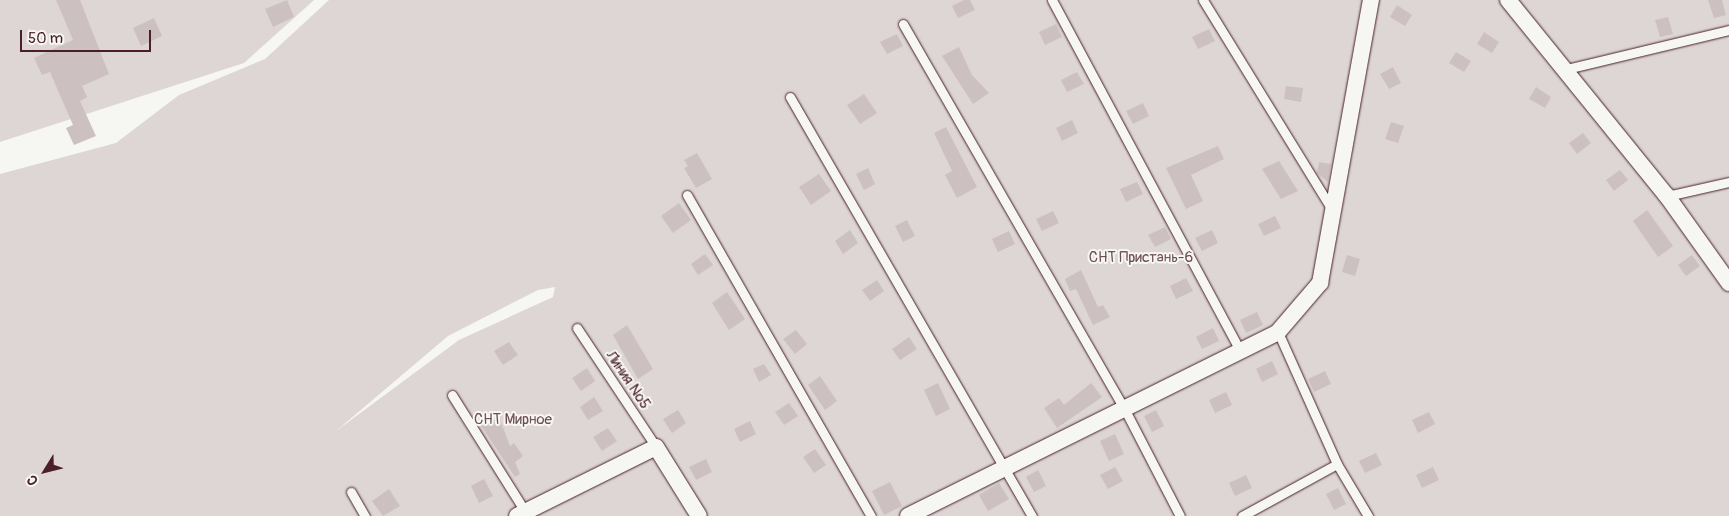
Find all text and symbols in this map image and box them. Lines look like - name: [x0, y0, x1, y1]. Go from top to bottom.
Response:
- scale bar: [22, 20, 154, 52]
- text: 50 m: [28, 29, 63, 48]
- park label: СНТ Пристань-6: [1089, 249, 1193, 267]
- street label: Линия №5: [602, 347, 654, 413]
- park label: СНТ Мирное: [474, 411, 552, 429]
- north arrow: [20, 446, 70, 496]
- text: С: [23, 472, 42, 489]

